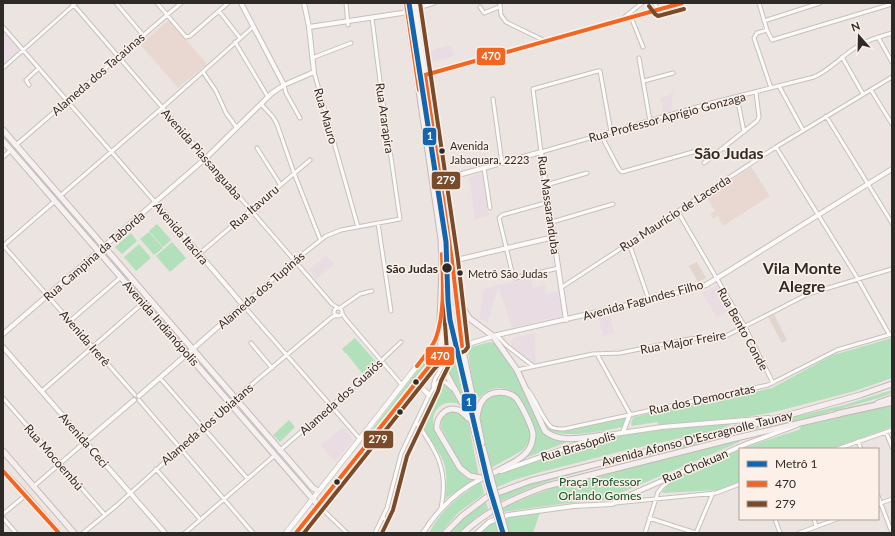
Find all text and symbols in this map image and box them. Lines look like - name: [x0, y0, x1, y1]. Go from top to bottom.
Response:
- north arrow: [839, 16, 879, 56]
- text: N: [849, 19, 862, 34]
- street label: Alameda dos Tacaúnas: [48, 30, 148, 118]
- line badge: 470: [476, 47, 506, 66]
- text: 470: [481, 49, 501, 62]
- street label: Rua Ararapira: [373, 82, 397, 154]
- street label: Rua Mauro: [311, 86, 341, 146]
- street label: Rua Professor Aprígio Gonzaga: [587, 89, 747, 145]
- street label: Avenida Piassanguaba: [158, 105, 246, 203]
- line badge: 1: [422, 127, 437, 146]
- text: 1: [427, 129, 433, 142]
- place label: Avenida Jabaquara, 2223: [450, 139, 530, 166]
- district label: São Judas: [694, 143, 764, 162]
- marker: Avenida Jabaquara, 2223: [437, 146, 447, 156]
- street label: Rua Massaranduba: [535, 155, 563, 255]
- line badge: 279: [431, 171, 461, 190]
- street label: Rua Maurício de Lacerda: [617, 171, 733, 255]
- text: 279: [436, 173, 456, 186]
- street label: Rua Itavuru: [226, 182, 282, 232]
- street label: Avenida Itacira: [150, 198, 212, 268]
- street label: Rua Campina da Taborda: [40, 208, 148, 304]
- street label: Alameda dos Tupinás: [214, 248, 308, 332]
- district label: Vila Monte Alegre: [762, 258, 842, 295]
- place label: São Judas: [386, 261, 438, 276]
- marker: São Judas: [440, 261, 454, 275]
- place label: Metrô São Judas: [468, 267, 548, 280]
- marker: Metrô São Judas: [455, 268, 465, 278]
- street label: Avenida Indianópolis: [120, 277, 202, 369]
- street label: Avenida Fagundes Filho: [581, 277, 705, 323]
- street label: Rua Bento Conde: [714, 285, 772, 373]
- street label: Avenida Irerê: [57, 307, 113, 369]
- street label: Rua Major Freire: [639, 327, 727, 357]
- line badge: 470: [425, 346, 455, 366]
- text: 470: [430, 349, 450, 362]
- street label: Alameda dos Guaiós: [296, 356, 386, 438]
- unlabelled marker: [411, 377, 421, 387]
- street label: Alameda dos Ubiatans: [158, 380, 256, 468]
- street label: Rua dos Democratas: [648, 380, 756, 418]
- line badge: 1: [461, 393, 477, 412]
- text: 1: [466, 395, 472, 408]
- unlabelled marker: [395, 407, 405, 417]
- street label: Avenida Afonso D'Escragnolle Taunay: [600, 407, 795, 469]
- street label: Avenida Ceci: [56, 409, 112, 471]
- street label: Rua Mocoembú: [21, 421, 87, 493]
- street label: Rua Brasópolis: [539, 428, 617, 464]
- line badge: 279: [363, 430, 394, 449]
- text: 279: [368, 432, 388, 445]
- street label: Rua Chokuan: [660, 445, 730, 487]
- legend: [739, 448, 879, 520]
- text: Metrô 1: [775, 456, 818, 471]
- park label: Praça Professor Orlando Gomes: [559, 474, 642, 503]
- text: 470: [775, 476, 796, 491]
- unlabelled marker: [332, 477, 342, 487]
- text: 279: [775, 496, 796, 511]

